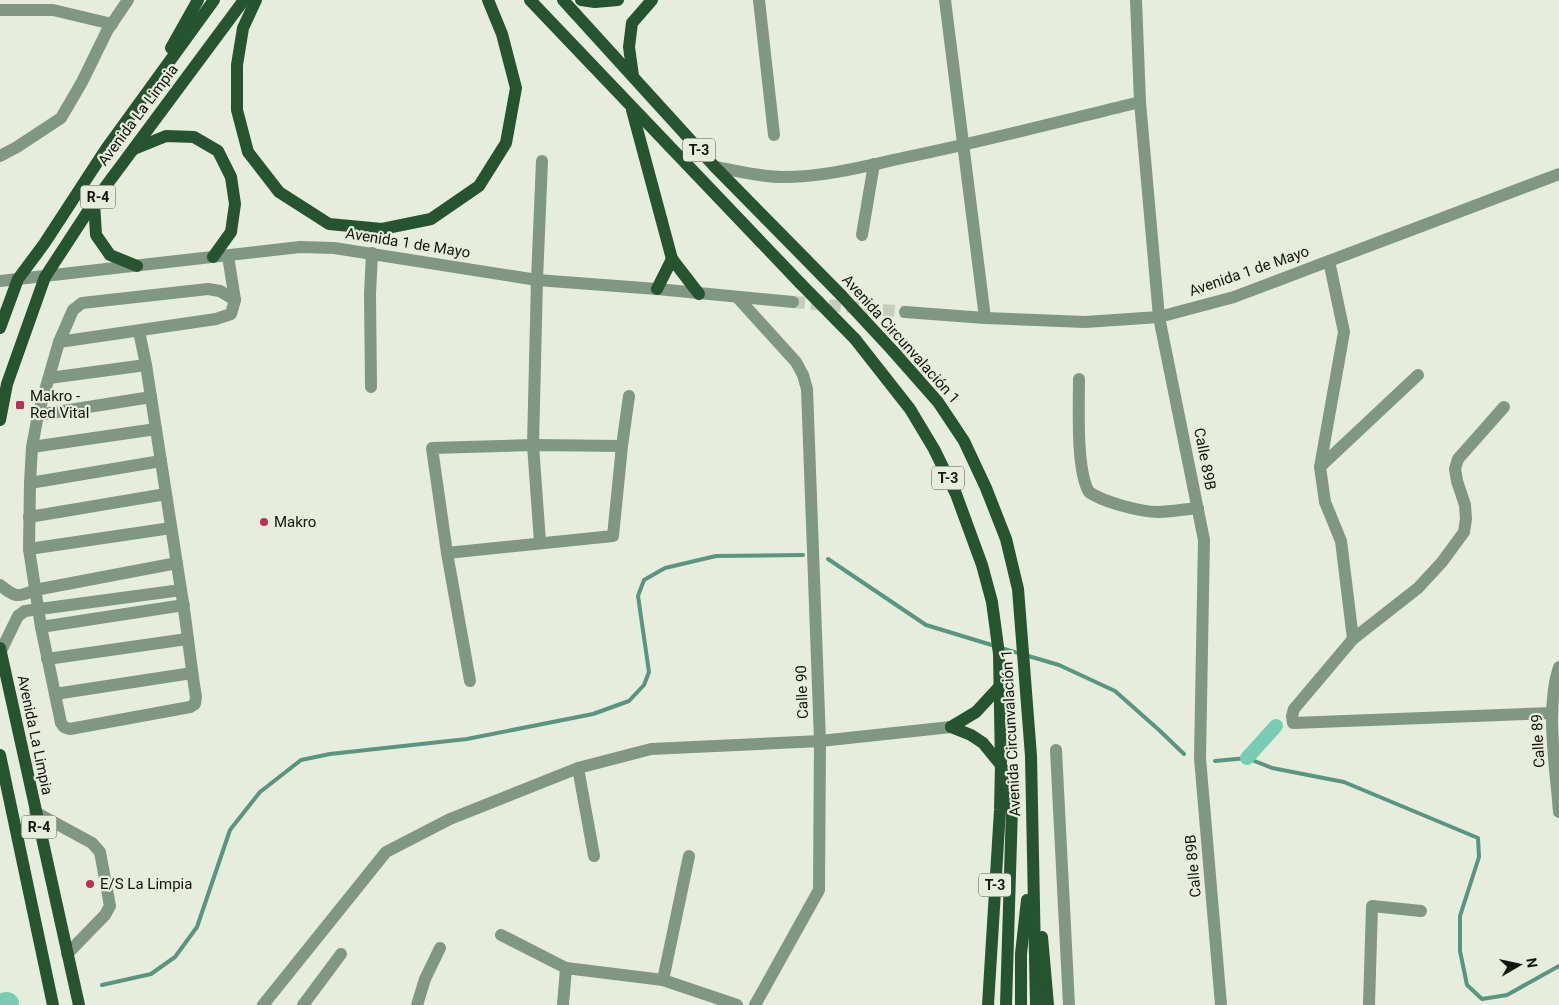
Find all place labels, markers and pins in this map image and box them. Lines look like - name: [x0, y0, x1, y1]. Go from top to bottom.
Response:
- place label: Makro - Red Vital: [30, 387, 89, 422]
- marker: Makro - Red Vital: [14, 399, 26, 411]
- place label: Makro: [274, 513, 316, 531]
- marker: Makro: [258, 516, 270, 528]
- place label: E/S La Limpia: [100, 875, 192, 893]
- marker: E/S La Limpia: [84, 878, 96, 890]

